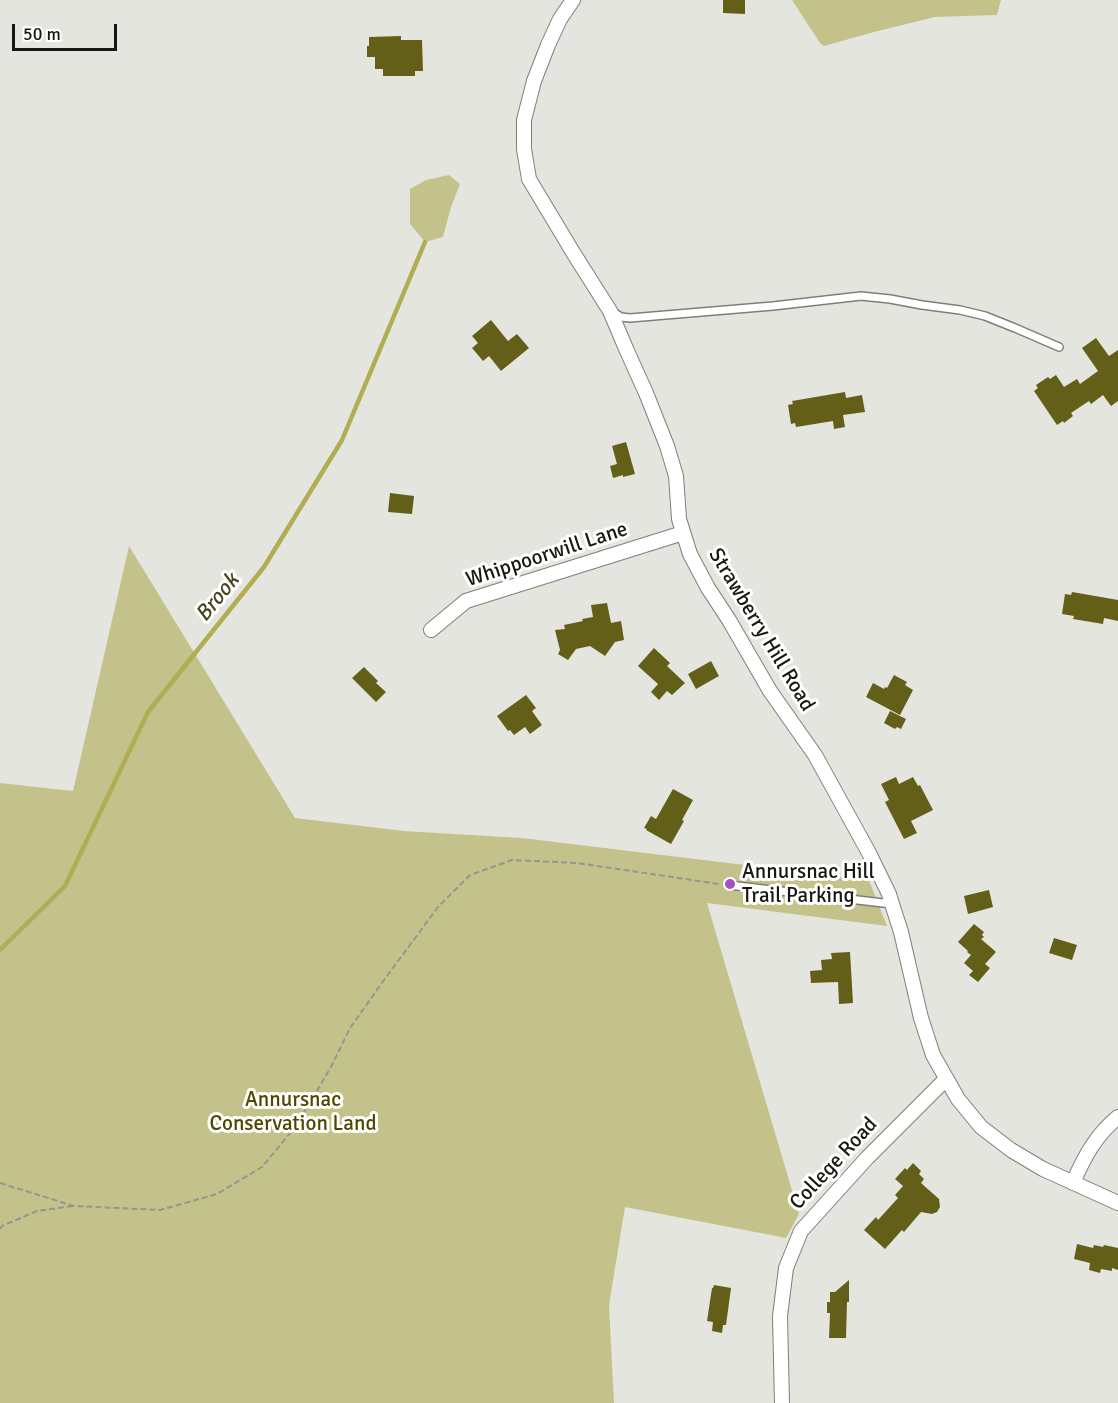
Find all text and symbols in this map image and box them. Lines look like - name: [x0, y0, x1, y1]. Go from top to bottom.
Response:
- scale bar: [15, 12, 120, 50]
- text: 50 m: [23, 23, 61, 45]
- street label: Whippoorwill Lane: [463, 517, 631, 593]
- street label: Strawberry Hill Road: [702, 544, 820, 716]
- water label: Brook: [191, 568, 245, 628]
- place label: Annursnac Hill Trail Parking: [742, 859, 875, 909]
- marker: Annursnac Hill Trail Parking: [723, 877, 737, 891]
- park label: Annursnac Conservation Land: [209, 1087, 377, 1137]
- street label: College Road: [785, 1113, 883, 1215]

